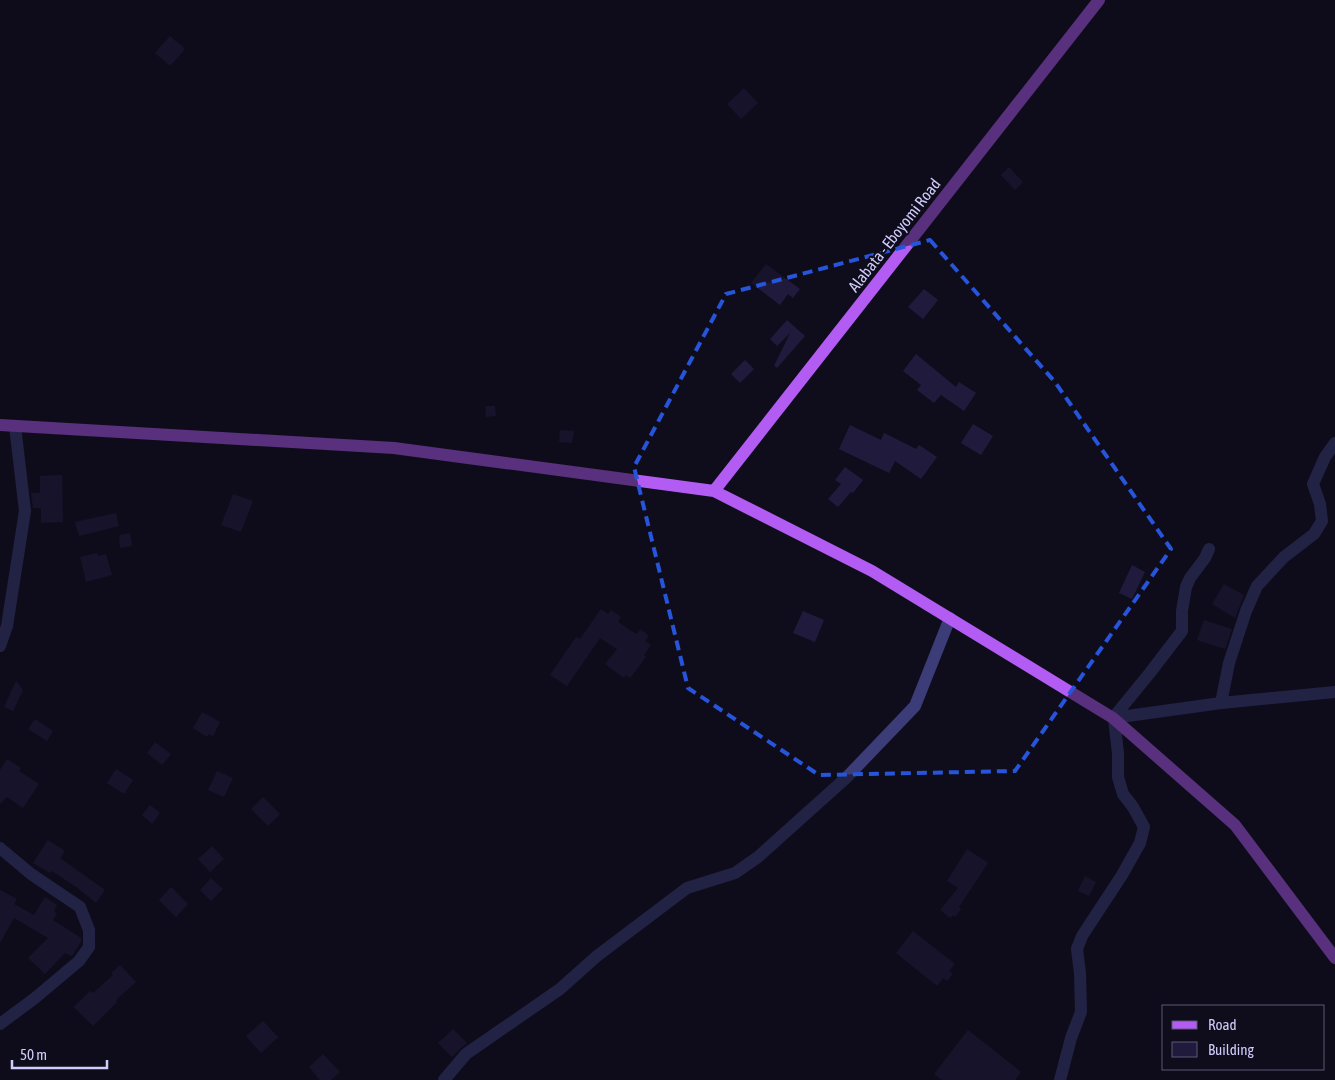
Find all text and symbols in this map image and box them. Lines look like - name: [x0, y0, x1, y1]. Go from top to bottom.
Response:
- street label: Alabata - Eboyomi Road: [844, 175, 945, 296]
- legend: [1162, 1005, 1325, 1070]
- text: Road: [1208, 1016, 1237, 1033]
- scale bar: [12, 1038, 108, 1070]
- text: Building: [1208, 1041, 1254, 1058]
- text: 50 m: [20, 1046, 47, 1063]

